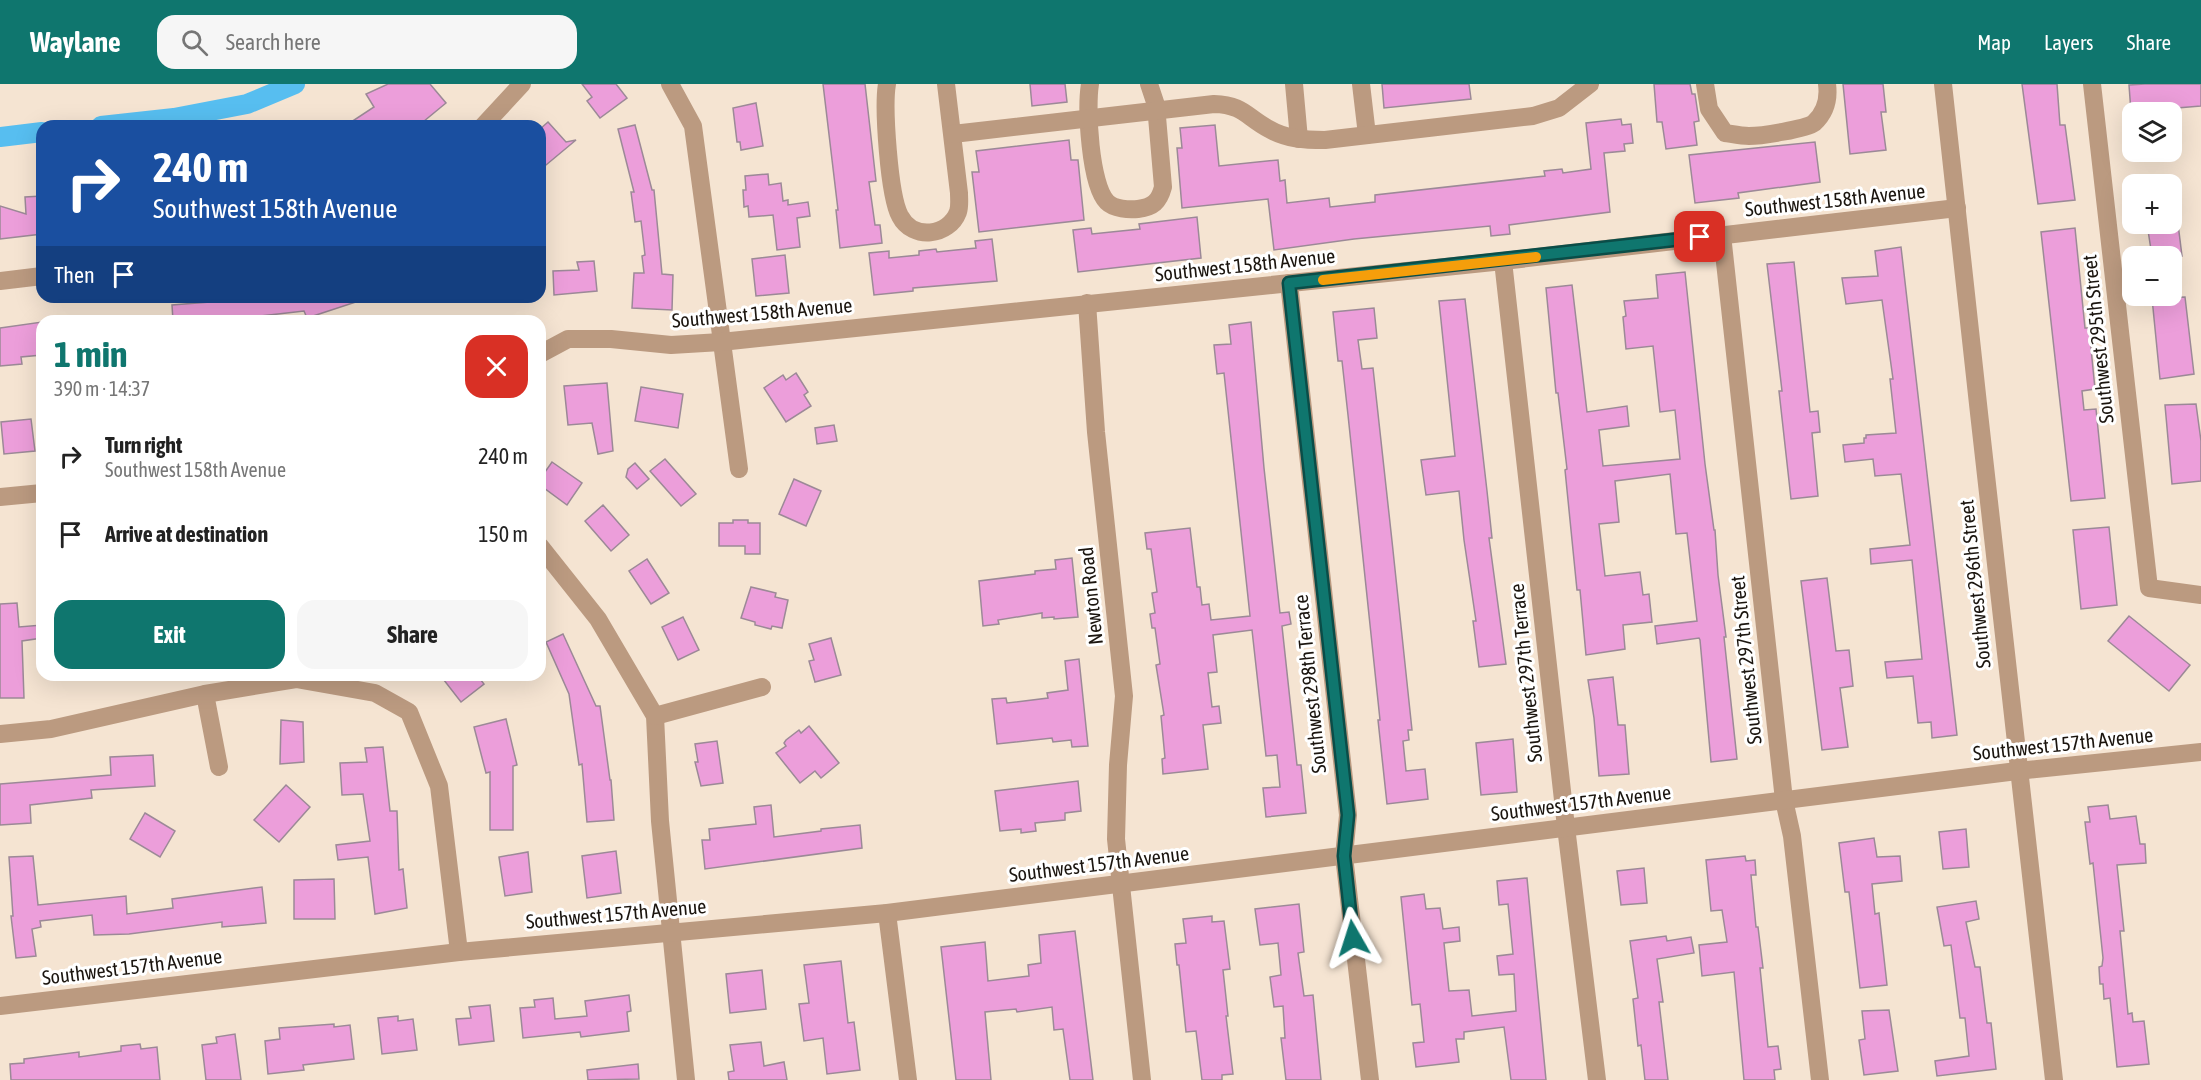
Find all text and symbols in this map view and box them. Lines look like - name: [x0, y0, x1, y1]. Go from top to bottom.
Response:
- search box: [157, 15, 577, 69]
- text: Waylane: [30, 26, 121, 58]
- icon: search: [178, 26, 211, 59]
- text: Search here: [226, 29, 321, 55]
- text: Map: [1977, 30, 2011, 54]
- text: Layers: [2044, 30, 2094, 54]
- text: Share: [2127, 30, 2171, 54]
- map controls: [2122, 102, 2182, 306]
- button: layers: [2122, 102, 2182, 162]
- text: 240 m: [153, 143, 248, 191]
- icon: right: [54, 144, 132, 222]
- button: +: [2122, 174, 2182, 234]
- street label: Southwest 158th Avenue: [1744, 179, 1926, 220]
- text: Southwest 158th Avenue: [153, 193, 397, 224]
- pin: [1674, 211, 1725, 262]
- icon: arrive: [1683, 220, 1716, 253]
- street label: Southwest 158th Avenue: [1154, 244, 1336, 285]
- button: −: [2122, 246, 2182, 306]
- street label: Southwest 295th Street: [2077, 253, 2118, 425]
- icon: arrive: [107, 258, 140, 291]
- text: Then: [54, 262, 95, 288]
- street label: Southwest 158th Avenue: [671, 293, 853, 332]
- text: 1 min: [54, 333, 128, 375]
- button: close: [465, 335, 528, 398]
- text: 390 m · 14:37: [54, 377, 150, 400]
- text: Turn right: [105, 432, 182, 458]
- icon: right: [54, 440, 87, 473]
- text: 240 m: [478, 443, 528, 469]
- text: Southwest 158th Avenue: [105, 458, 286, 481]
- street label: Southwest 296th Street: [1954, 498, 1995, 670]
- icon: arrive: [54, 518, 87, 551]
- text: Arrive at destination: [105, 521, 268, 547]
- text: 150 m: [478, 521, 528, 547]
- street label: Newton Road: [1074, 546, 1107, 646]
- street label: Southwest 297th Street: [1725, 574, 1766, 746]
- street label: Southwest 297th Terrace: [1505, 583, 1546, 764]
- street label: Southwest 298th Terrace: [1289, 594, 1330, 775]
- button: Exit: [54, 600, 285, 669]
- button: Share: [297, 600, 528, 669]
- street label: Southwest 157th Avenue: [1972, 723, 2154, 764]
- street label: Southwest 157th Avenue: [1490, 780, 1672, 825]
- street label: Southwest 157th Avenue: [1008, 841, 1190, 886]
- street label: Southwest 157th Avenue: [525, 894, 707, 933]
- position arrow: [1321, 906, 1385, 970]
- street label: Southwest 157th Avenue: [41, 944, 223, 989]

